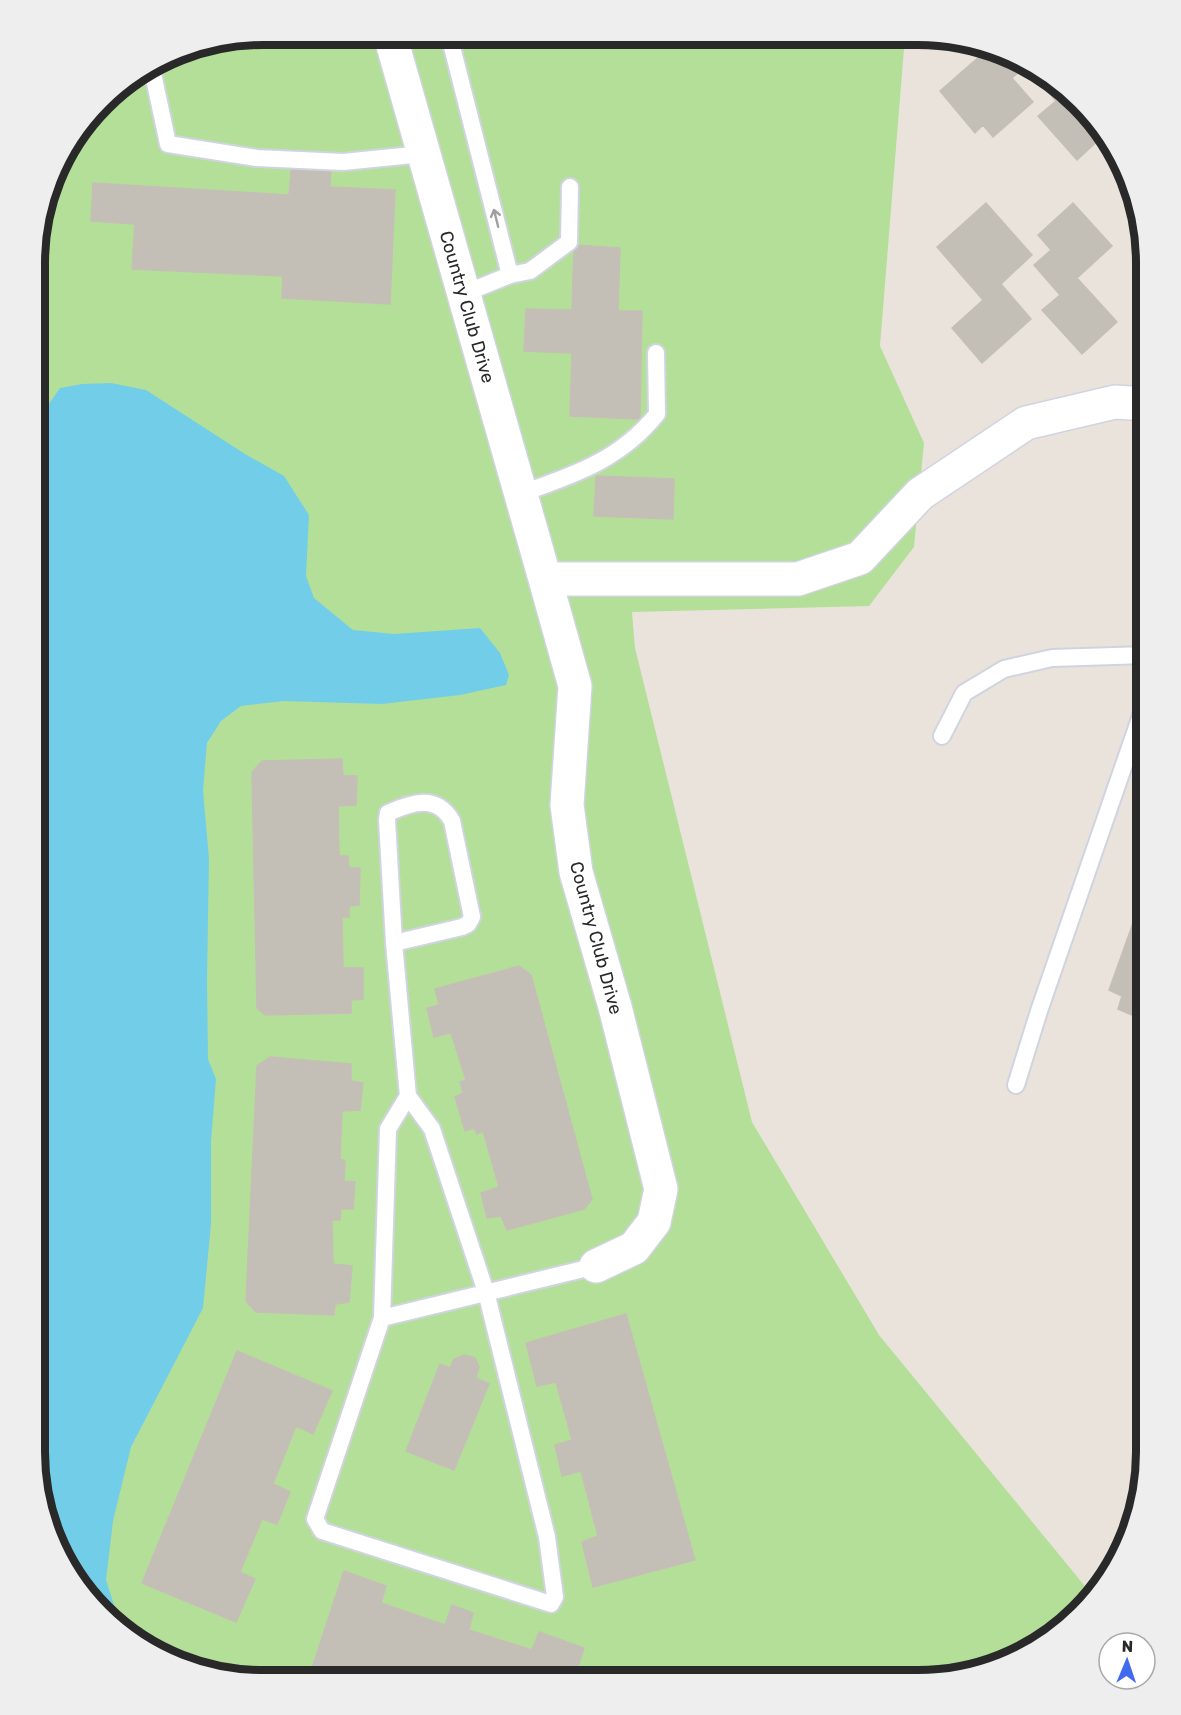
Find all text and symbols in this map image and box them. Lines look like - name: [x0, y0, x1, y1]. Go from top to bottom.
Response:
- one-way arrow: [490, 209, 502, 228]
- street label: Country Club Drive: [435, 228, 499, 386]
- street label: Country Club Drive: [565, 859, 627, 1017]
- north arrow: [1097, 1631, 1157, 1691]
- text: N: [1121, 1637, 1134, 1656]

